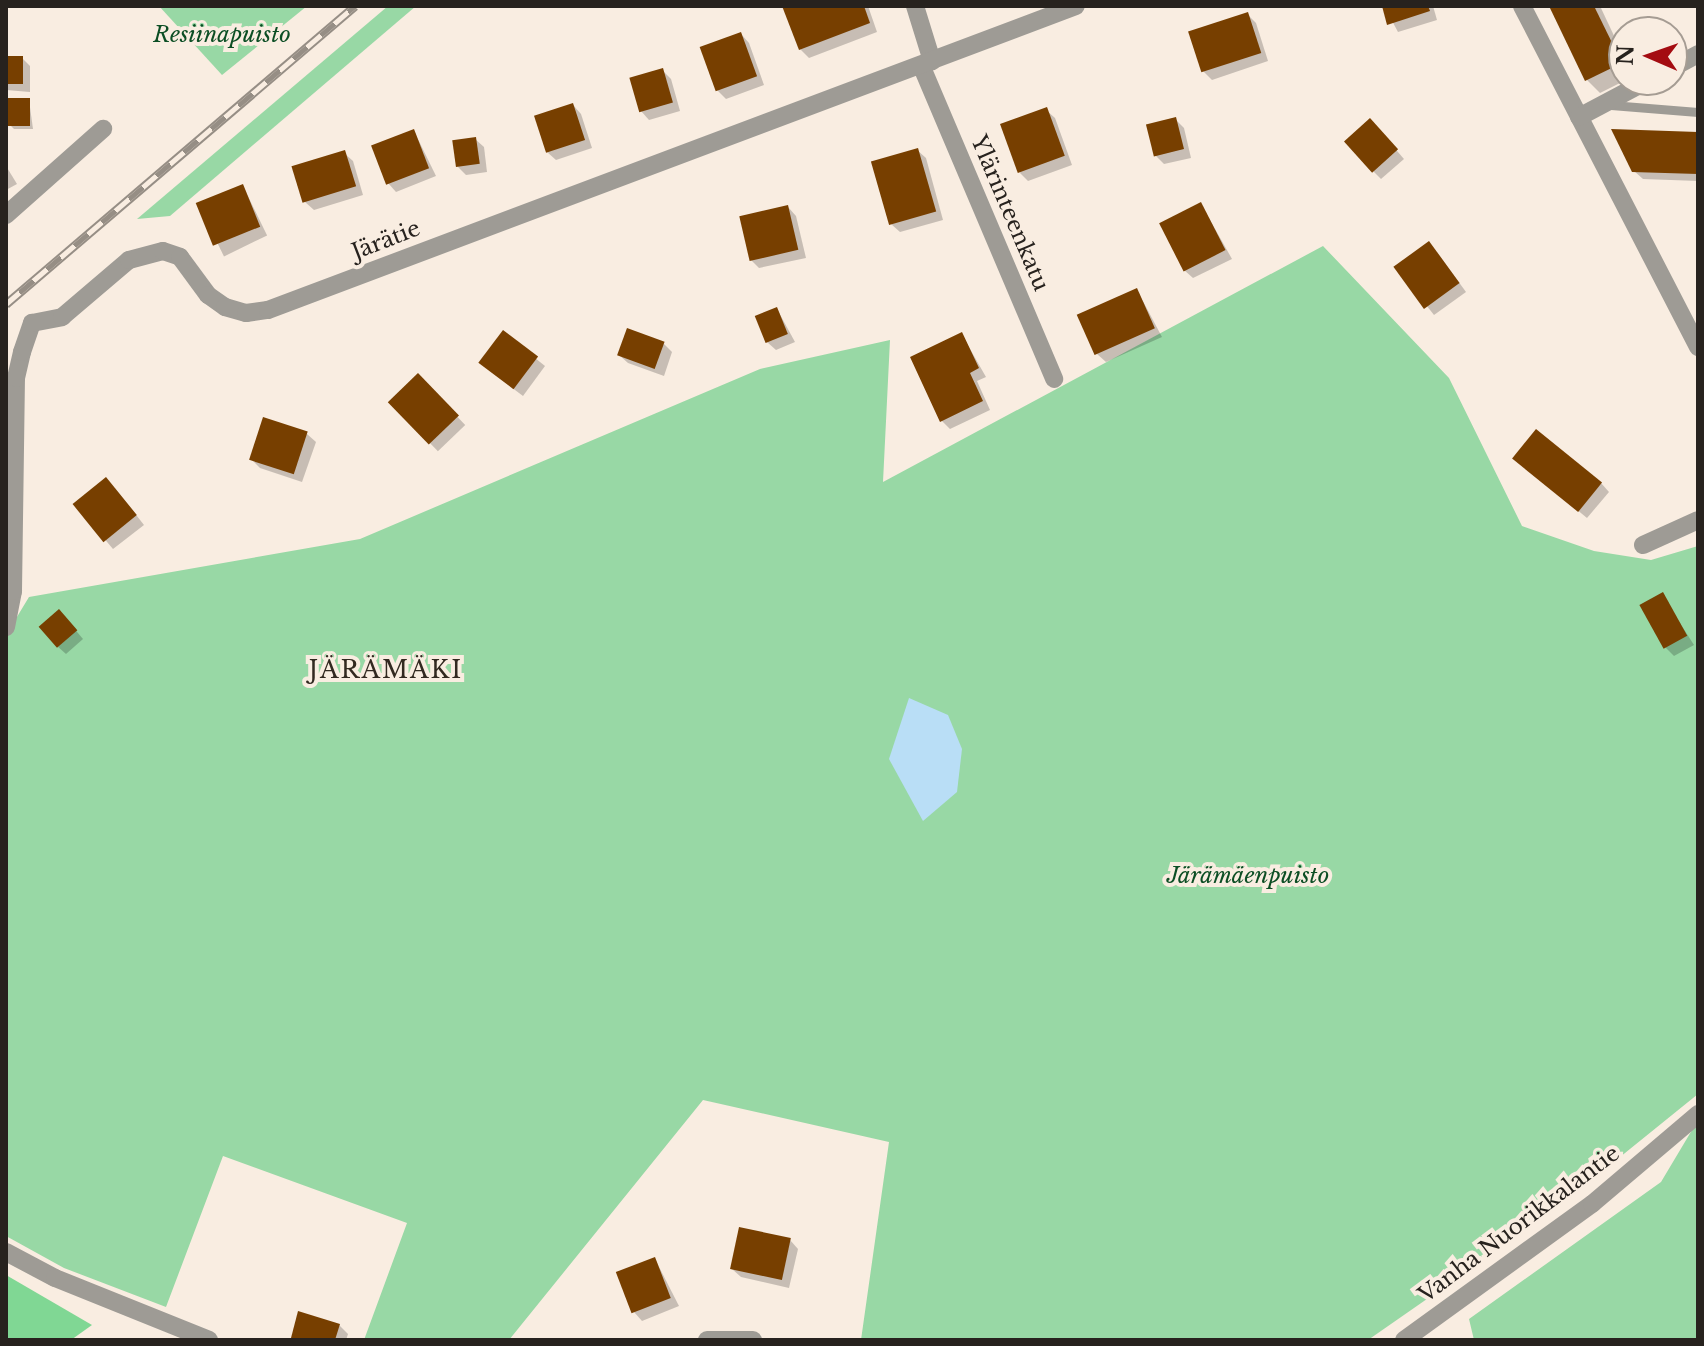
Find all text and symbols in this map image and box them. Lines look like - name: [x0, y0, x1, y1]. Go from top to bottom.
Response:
- north arrow: [1608, 16, 1688, 96]
- park label: Resiinapuisto: [153, 22, 291, 48]
- text: N: [1612, 44, 1639, 66]
- street label: Ylärinteenkatu: [965, 131, 1055, 295]
- street label: Järätie: [348, 215, 424, 265]
- district label: JÄRÄMÄKI: [309, 656, 463, 684]
- park label: Järämäenpuisto: [1167, 863, 1329, 889]
- street label: Vanha Nuorikkalantie: [1413, 1140, 1625, 1308]

